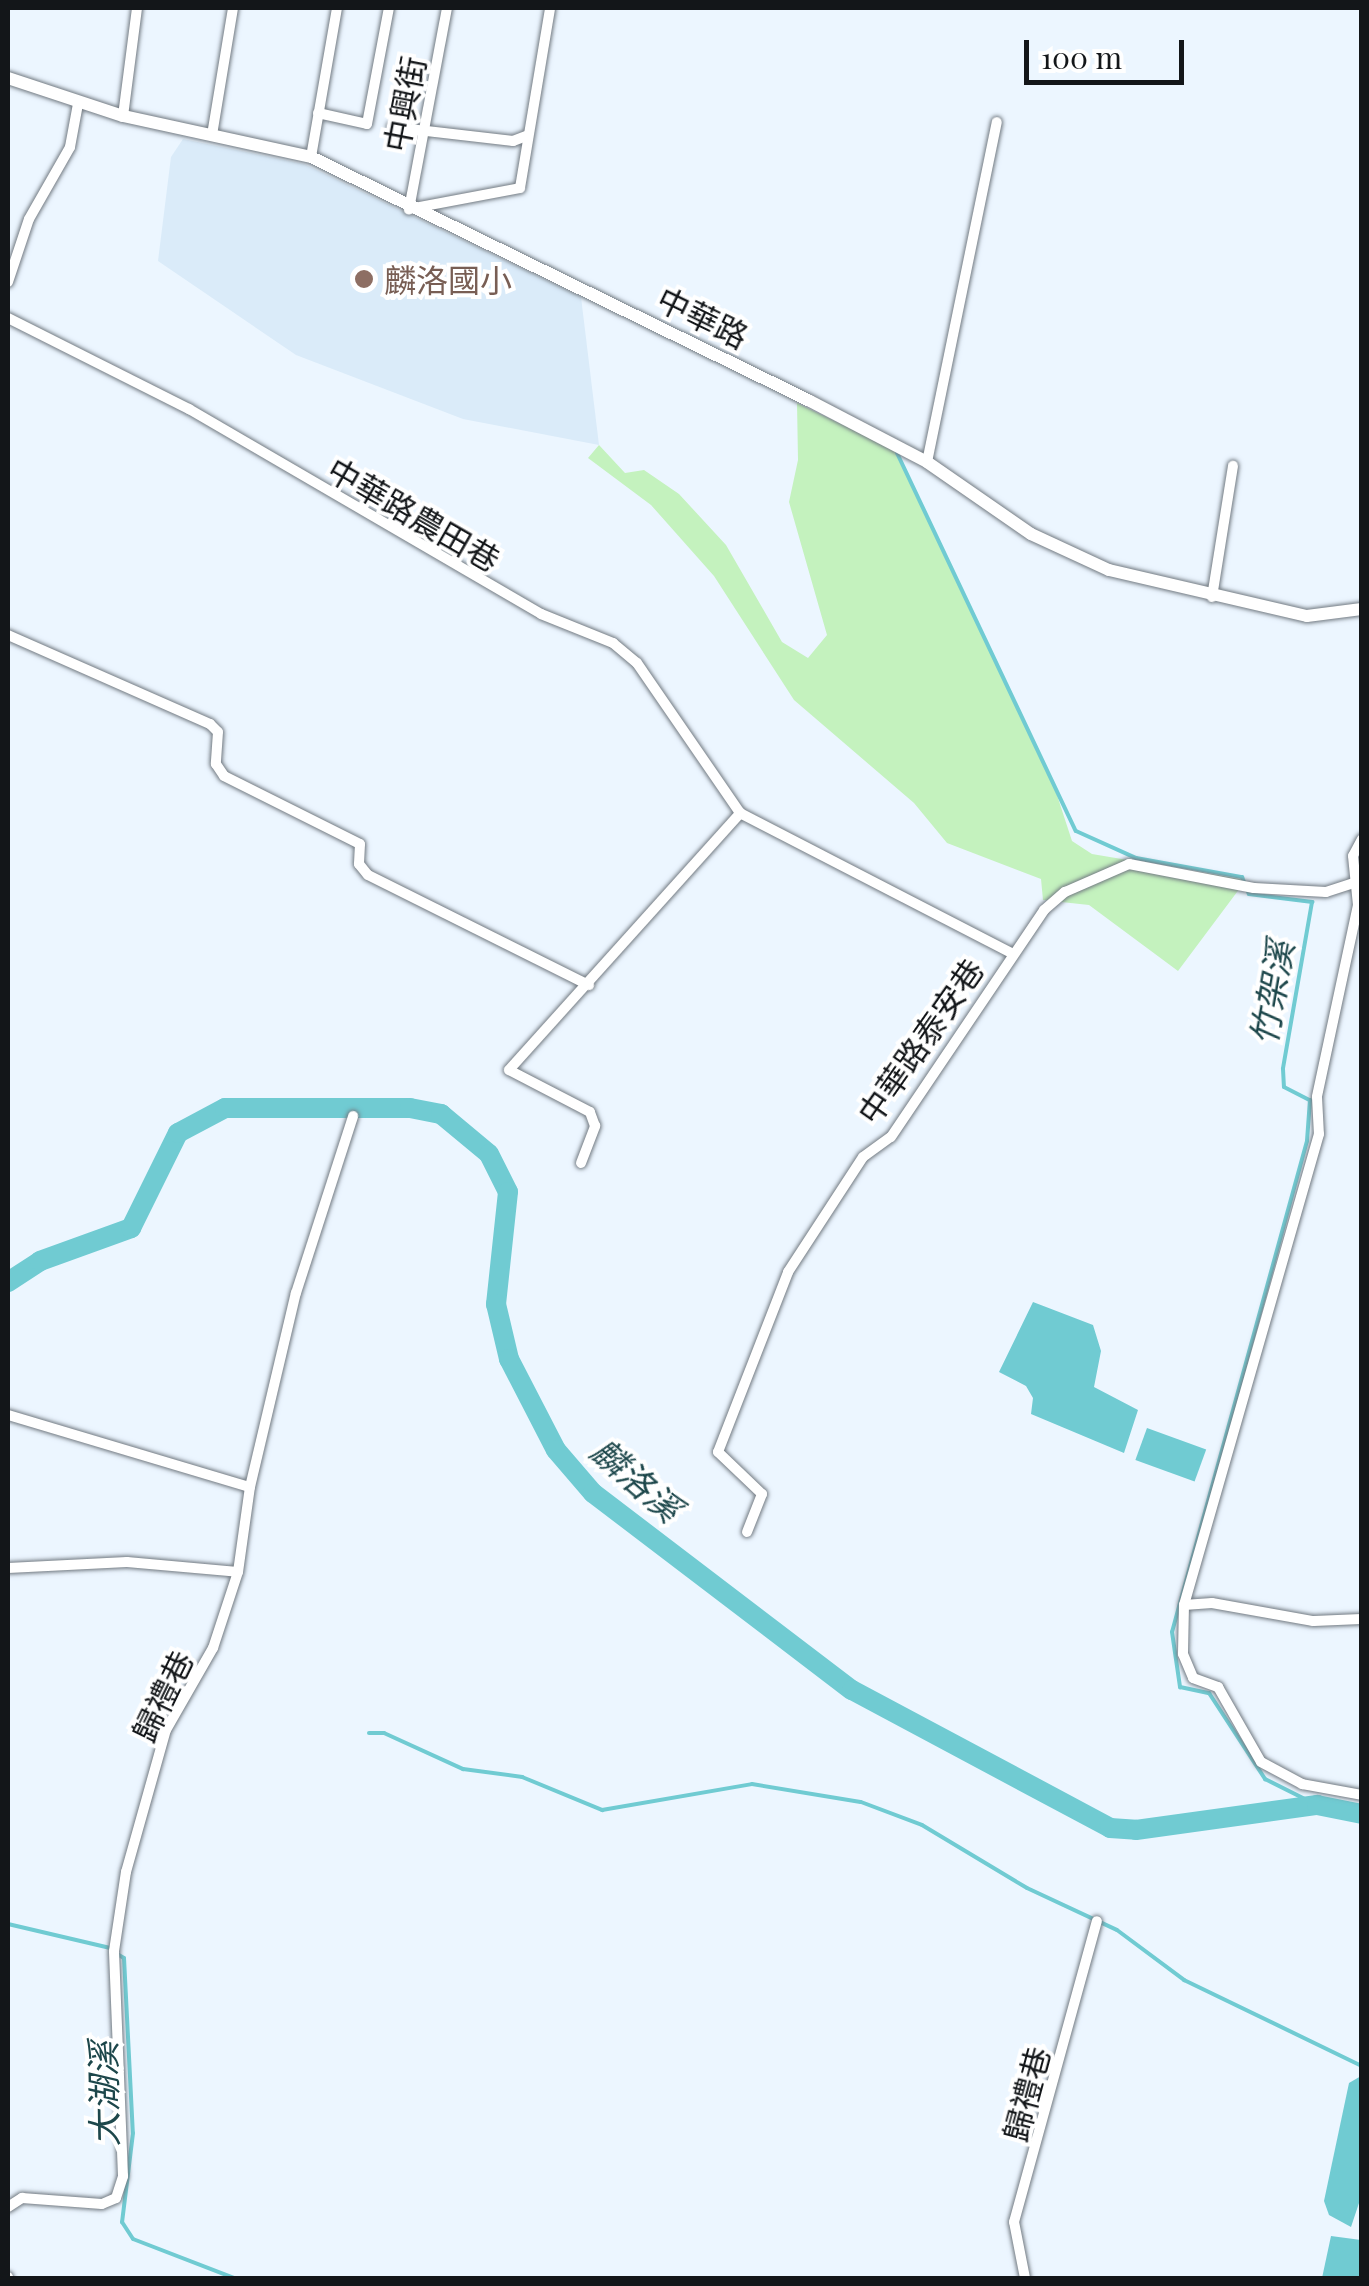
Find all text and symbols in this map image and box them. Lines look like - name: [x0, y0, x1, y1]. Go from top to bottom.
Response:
- scale bar: [1029, 20, 1189, 82]
- text: 100 m: [1041, 37, 1122, 77]
- street label: 中興街: [376, 53, 432, 155]
- place label: 麟洛國小: [384, 260, 512, 298]
- marker: 麟洛國小: [353, 268, 375, 290]
- street label: 中華路: [651, 279, 755, 355]
- street label: 中華路農田巷: [321, 449, 507, 579]
- water label: 竹架溪: [1241, 938, 1301, 1048]
- street label: 中華路泰安巷: [849, 951, 991, 1131]
- water label: 麟洛溪: [584, 1429, 690, 1529]
- street label: 歸禮巷: [124, 1644, 200, 1748]
- water label: 大湖溪: [81, 2041, 125, 2147]
- street label: 歸禮巷: [995, 2043, 1057, 2145]

